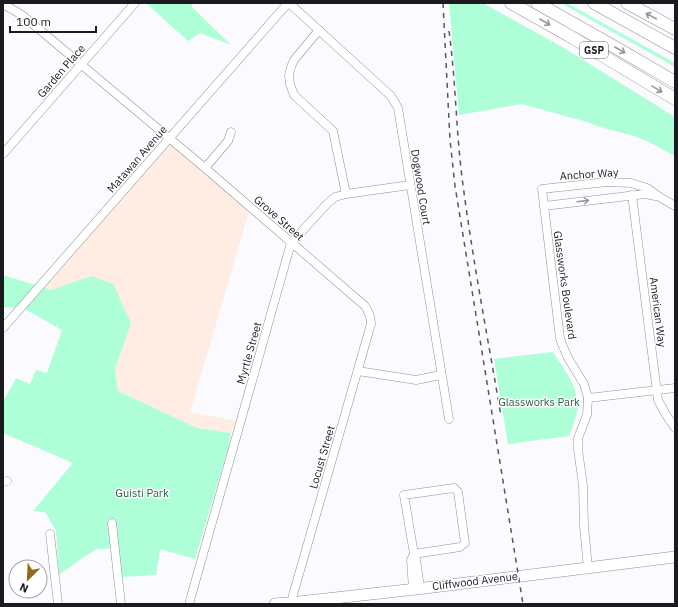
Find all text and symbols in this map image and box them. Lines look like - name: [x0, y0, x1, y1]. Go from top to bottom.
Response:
- scale bar: [10, 8, 96, 34]
- one-way arrow: [645, 12, 657, 19]
- text: 100 m: [16, 14, 51, 29]
- one-way arrow: [539, 19, 551, 27]
- street label: Garden Place: [34, 42, 88, 100]
- road number: GSP: [580, 42, 608, 58]
- one-way arrow: [614, 46, 626, 54]
- one-way arrow: [651, 85, 663, 93]
- street label: Matawan Avenue: [104, 123, 170, 195]
- street label: Dogwood Court: [408, 148, 434, 226]
- street label: Anchor Way: [559, 165, 619, 183]
- street label: Grove Street: [251, 192, 307, 244]
- one-way arrow: [576, 198, 589, 205]
- street label: Glassworks Boulevard: [550, 230, 580, 340]
- street label: American Way: [647, 276, 669, 348]
- street label: Myrtle Street: [233, 320, 265, 386]
- park label: Glassworks Park: [498, 395, 580, 409]
- street label: Locust Street: [306, 424, 338, 490]
- park label: Guisti Park: [115, 486, 169, 500]
- north arrow: [8, 559, 48, 599]
- street label: Cliffwood Avenue: [431, 569, 519, 593]
- text: N: [17, 580, 30, 596]

